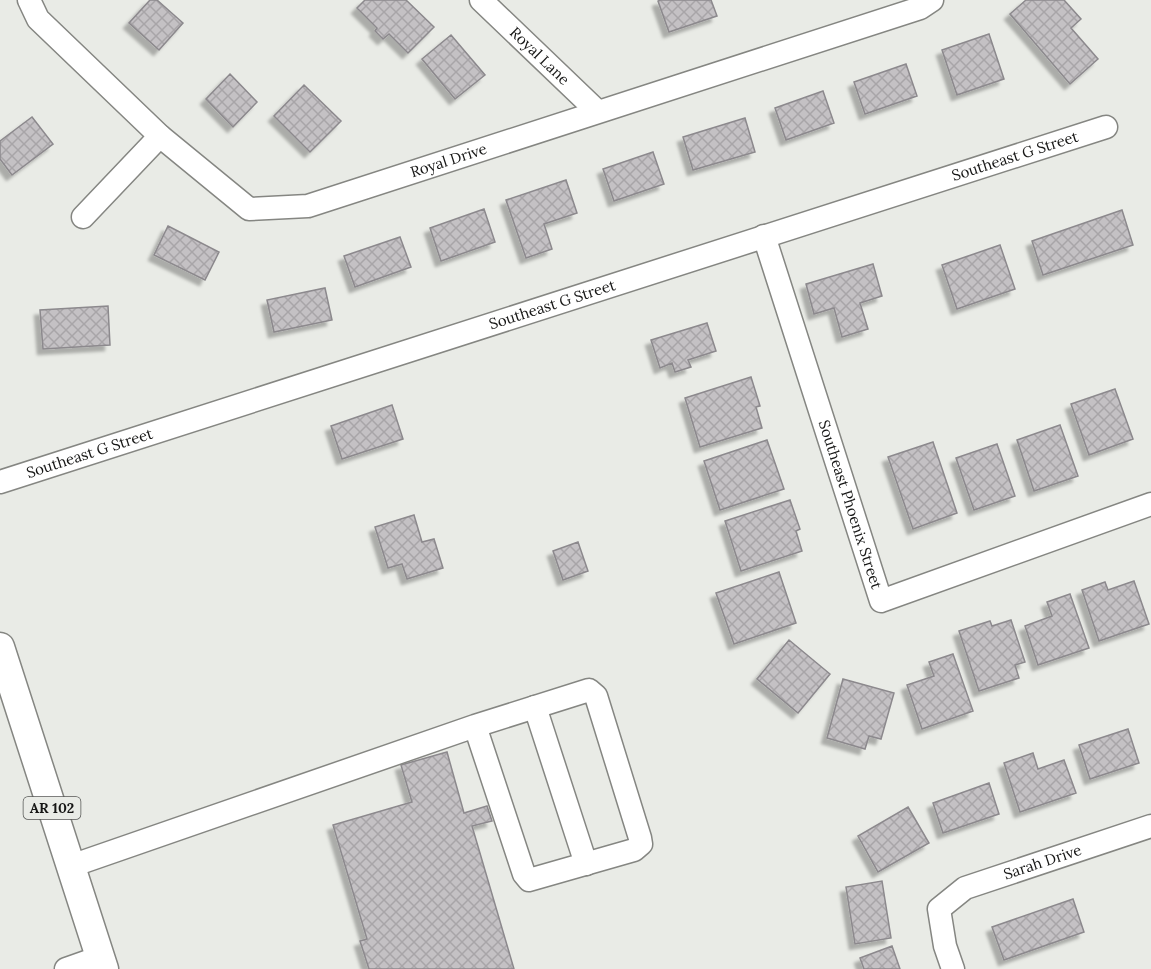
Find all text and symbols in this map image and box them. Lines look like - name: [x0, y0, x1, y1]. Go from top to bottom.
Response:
- street label: Royal Lane: [506, 23, 574, 89]
- street label: Southeast G Street: [949, 127, 1081, 185]
- street label: Royal Drive: [408, 139, 489, 181]
- street label: Southeast G Street: [487, 275, 618, 333]
- street label: Southeast Phoenix Street: [815, 418, 887, 591]
- street label: Southeast G Street: [24, 424, 155, 482]
- road number: AR 102: [23, 797, 80, 819]
- street label: Sarah Drive: [1001, 840, 1084, 883]

